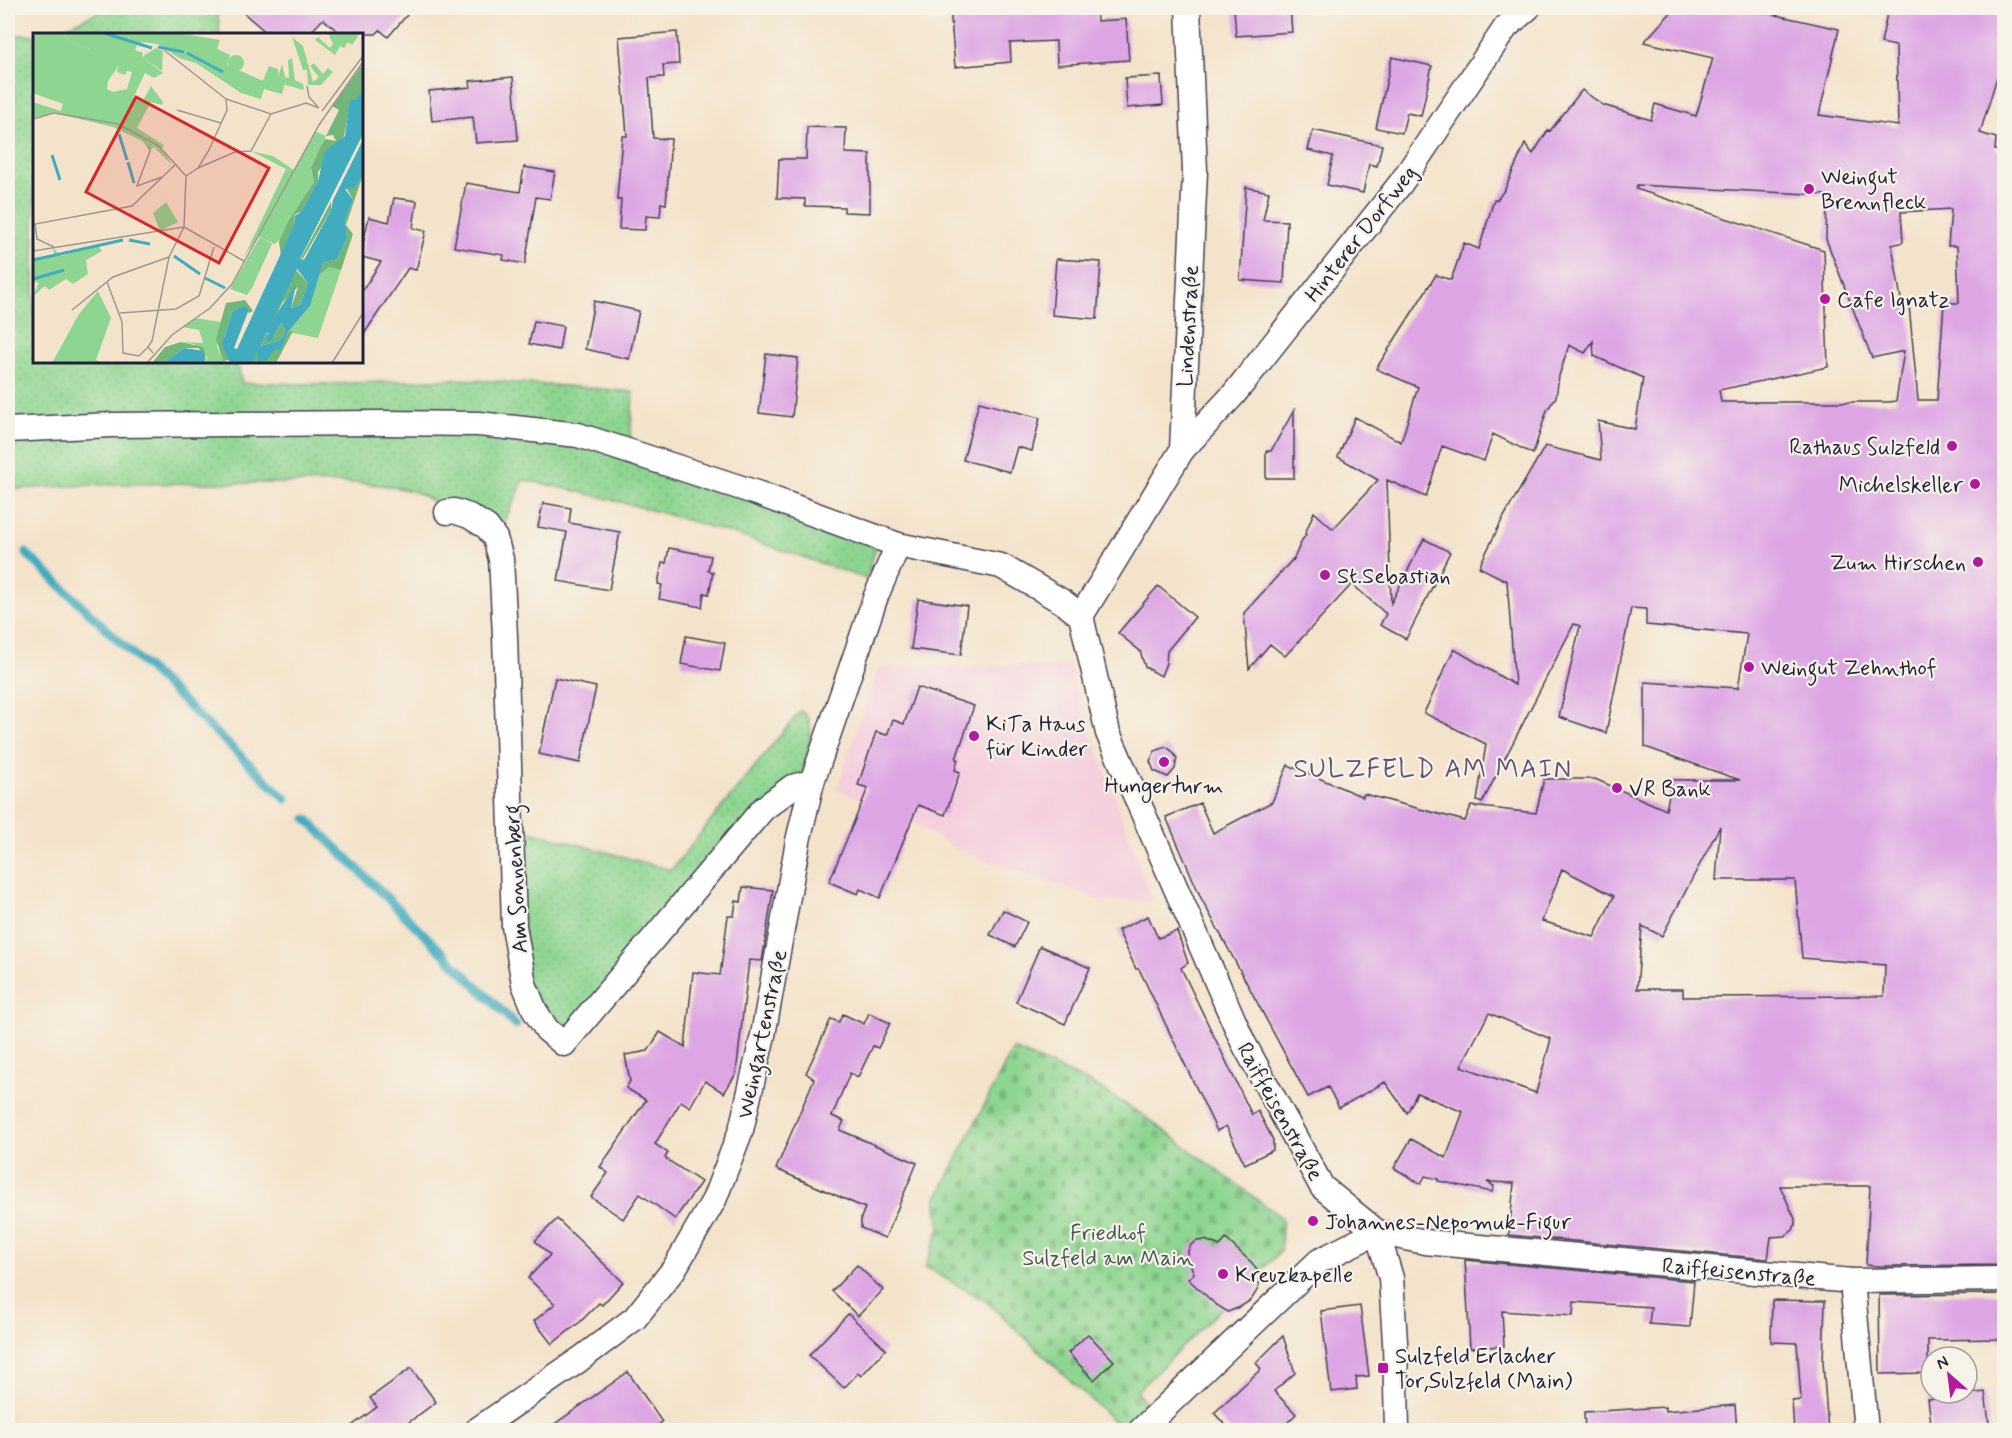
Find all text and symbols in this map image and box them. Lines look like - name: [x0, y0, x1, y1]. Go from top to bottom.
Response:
- inset map: [33, 33, 363, 363]
- street label: Hinterer Dorfweg: [1299, 160, 1425, 309]
- place label: Weingut Brennfleck: [1821, 164, 1926, 217]
- marker: Weingut Brennfleck: [1802, 182, 1816, 196]
- street label: Lindenstraße: [1172, 264, 1206, 388]
- place label: Cafe Ignatz: [1837, 287, 1950, 316]
- marker: Cafe Ignatz: [1818, 292, 1832, 306]
- place label: Rathaus Sulzfeld: [1789, 434, 1940, 462]
- marker: Rathaus Sulzfeld: [1945, 439, 1959, 453]
- place label: Michelskeller: [1839, 472, 1964, 500]
- marker: Michelskeller: [1968, 477, 1982, 491]
- place label: Zum Hirschen: [1830, 550, 1966, 578]
- marker: Zum Hirschen: [1971, 555, 1985, 569]
- place label: St.Sebastian: [1337, 563, 1451, 591]
- marker: St.Sebastian: [1318, 568, 1332, 582]
- place label: Weingut Zehnthof: [1761, 655, 1936, 686]
- marker: Weingut Zehnthof: [1742, 660, 1756, 674]
- place label: KiTa Haus für Kinder: [986, 711, 1088, 764]
- marker: KiTa Haus für Kinder: [967, 729, 981, 743]
- district label: SULZFELD AM MAIN: [1293, 753, 1573, 787]
- marker: Hungerturm: [1157, 755, 1171, 769]
- place label: Hungerturm: [1104, 773, 1224, 804]
- place label: VR Bank: [1629, 776, 1711, 804]
- marker: VR Bank: [1610, 781, 1624, 795]
- street label: Am Sonnenberg: [499, 803, 538, 954]
- street label: Weingartenstraße: [731, 947, 798, 1122]
- street label: Raiffeisenstraße: [1230, 1038, 1329, 1186]
- place label: Johannes-Nepomuk-Figur: [1325, 1209, 1572, 1240]
- marker: Johannes-Nepomuk-Figur: [1306, 1214, 1320, 1228]
- park label: Friedhof Sulzfeld am Main: [1022, 1220, 1194, 1273]
- street label: Raiffeisenstraße: [1661, 1252, 1817, 1294]
- place label: Kreuzkapelle: [1235, 1262, 1353, 1290]
- marker: Kreuzkapelle: [1216, 1267, 1230, 1281]
- place label: Sulzfeld Erlacher Tor,Sulzfeld (Main): [1395, 1343, 1573, 1396]
- north arrow: [1919, 1345, 1979, 1405]
- text: N: [1933, 1351, 1952, 1375]
- marker: Sulzfeld Erlacher Tor,Sulzfeld (Main): [1376, 1361, 1390, 1375]

